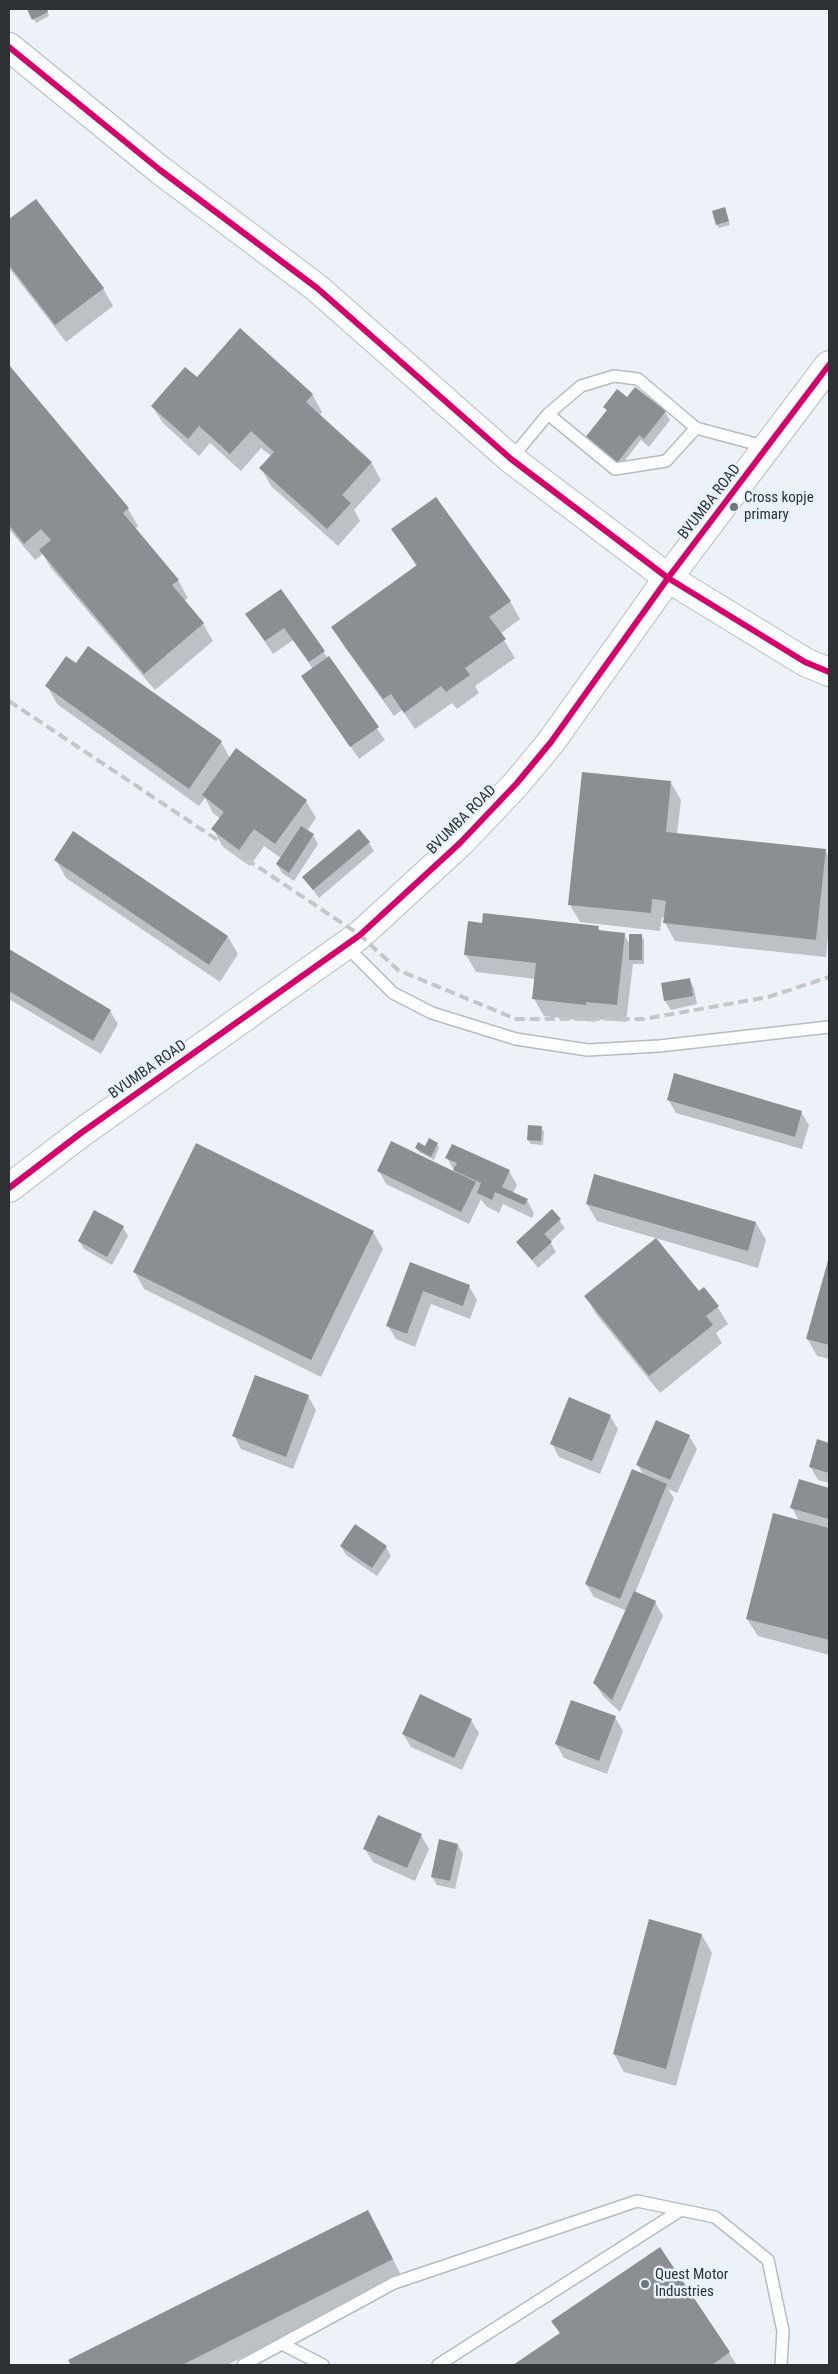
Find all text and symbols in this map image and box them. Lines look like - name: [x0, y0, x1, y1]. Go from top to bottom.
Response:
- street label: BVUMBA ROAD: [675, 461, 745, 543]
- place label: Cross kopje primary: [744, 489, 814, 524]
- marker: Cross kopje primary: [728, 501, 740, 513]
- street label: BVUMBA ROAD: [424, 782, 500, 858]
- street label: BVUMBA ROAD: [106, 1037, 190, 1103]
- place label: Quest Motor Industries: [655, 2266, 728, 2301]
- marker: Quest Motor Industries: [639, 2278, 651, 2290]

